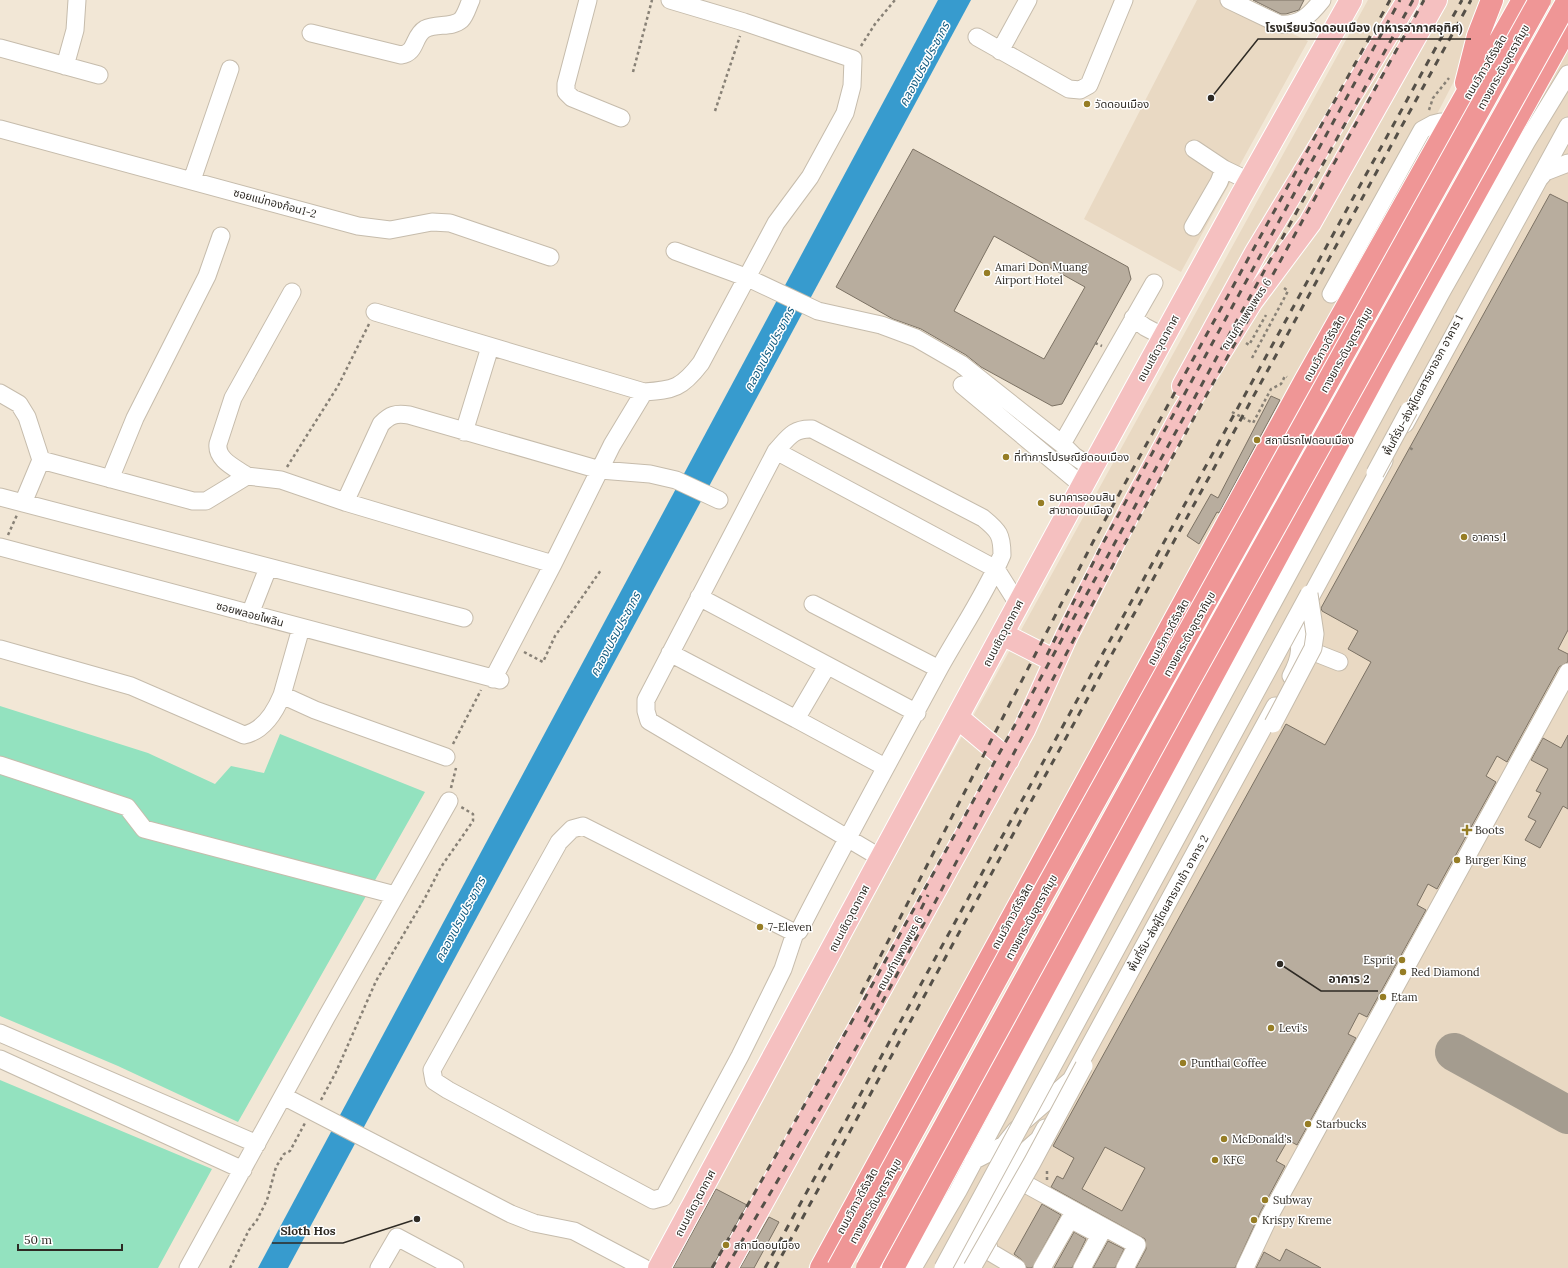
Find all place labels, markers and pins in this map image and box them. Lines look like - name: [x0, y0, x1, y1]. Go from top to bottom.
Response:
- callout: โรงเรียนวัดดอนเมือง (ทหารอากาศอุทิศ): [1258, 15, 1471, 39]
- place label: วัดดอนเมือง: [1095, 97, 1149, 111]
- marker: วัดดอนเมือง: [1082, 99, 1092, 109]
- place label: Amari Don Muang Airport Hotel: [994, 260, 1088, 287]
- marker: Amari Don Muang Airport Hotel: [982, 268, 992, 278]
- place label: สถานีรถไฟดอนเมือง: [1265, 433, 1354, 447]
- marker: สถานีรถไฟดอนเมือง: [1252, 435, 1262, 445]
- place label: ที่ทำการไปรษณีย์ดอนเมือง: [1014, 449, 1129, 464]
- marker: ที่ทำการไปรษณีย์ดอนเมือง: [1001, 452, 1011, 462]
- place label: ธนาคารออมสิน สาขาดอนเมือง: [1049, 490, 1115, 517]
- marker: ธนาคารออมสิน สาขาดอนเมือง: [1036, 498, 1046, 508]
- place label: อาคาร 1: [1472, 530, 1506, 544]
- marker: อาคาร 1: [1459, 532, 1469, 542]
- place label: Boots: [1475, 823, 1504, 837]
- marker: Boots: [1462, 825, 1472, 835]
- place label: Burger King: [1465, 853, 1527, 867]
- marker: Burger King: [1452, 855, 1462, 865]
- place label: 7-Eleven: [768, 920, 812, 934]
- marker: 7-Eleven: [755, 922, 765, 932]
- place label: Esprit: [1363, 953, 1395, 967]
- marker: Esprit: [1397, 955, 1407, 965]
- place label: Red Diamond: [1411, 965, 1480, 979]
- callout: อาคาร 2: [1321, 967, 1378, 991]
- marker: Red Diamond: [1398, 967, 1408, 977]
- place label: Etam: [1391, 990, 1418, 1004]
- marker: Etam: [1378, 992, 1388, 1002]
- place label: Levi's: [1279, 1021, 1307, 1035]
- marker: Levi's: [1266, 1023, 1276, 1033]
- place label: Punthai Coffee: [1191, 1056, 1267, 1070]
- marker: Punthai Coffee: [1178, 1058, 1188, 1068]
- place label: Starbucks: [1316, 1117, 1367, 1131]
- marker: Starbucks: [1303, 1119, 1313, 1129]
- place label: McDonald's: [1232, 1132, 1292, 1146]
- marker: McDonald's: [1219, 1134, 1229, 1144]
- place label: KFC: [1223, 1153, 1244, 1167]
- marker: KFC: [1210, 1155, 1220, 1165]
- place label: Subway: [1273, 1193, 1312, 1207]
- marker: Subway: [1260, 1195, 1270, 1205]
- place label: Krispy Kreme: [1262, 1213, 1332, 1227]
- marker: Krispy Kreme: [1249, 1215, 1259, 1225]
- callout: Sloth Hos: [272, 1219, 343, 1243]
- place label: สถานีดอนเมือง: [734, 1238, 800, 1252]
- marker: สถานีดอนเมือง: [721, 1240, 731, 1250]

